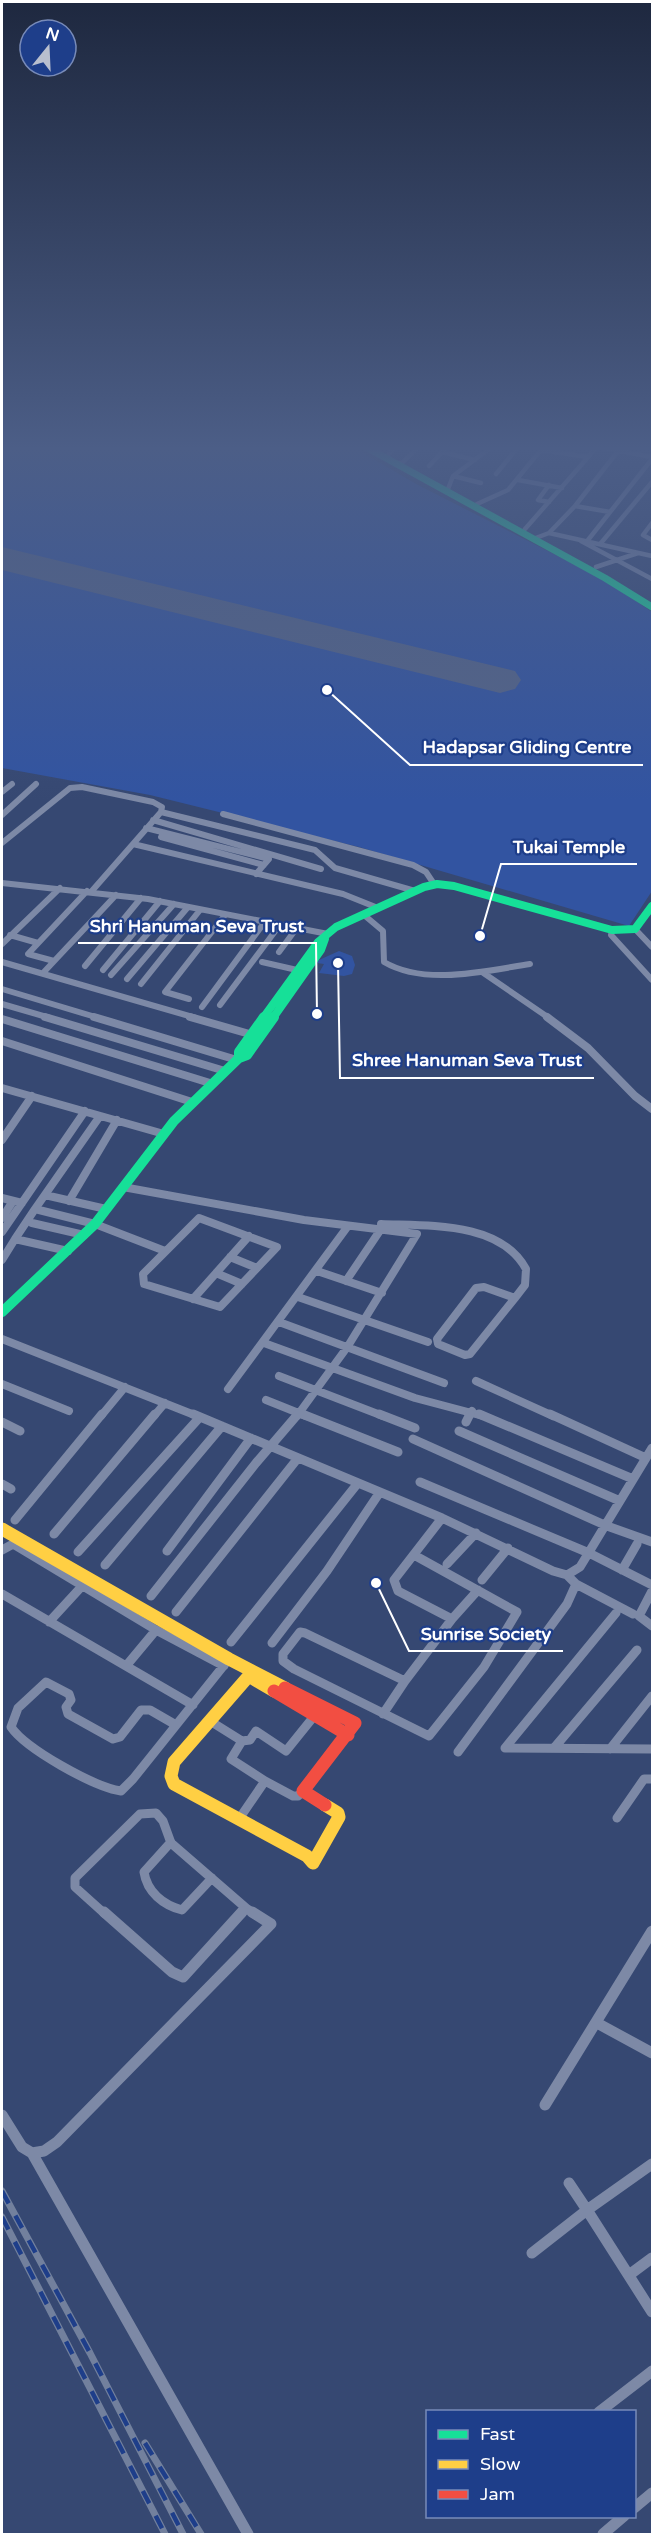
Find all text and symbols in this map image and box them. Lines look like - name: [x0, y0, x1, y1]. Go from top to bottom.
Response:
- north arrow: [18, 18, 78, 78]
- text: N: [43, 23, 62, 46]
- callout: Hadapsar Gliding Centre: [410, 729, 643, 765]
- text: Hadapsar Gliding Centre: [422, 736, 632, 758]
- callout: Tukai Temple: [501, 828, 637, 864]
- text: Tukai Temple: [512, 836, 625, 858]
- callout: Shri Hanuman Seva Trust: [78, 907, 316, 943]
- text: Shri Hanuman Seva Trust: [90, 915, 304, 937]
- callout: Shree Hanuman Seva Trust: [340, 1042, 594, 1078]
- text: Shree Hanuman Seva Trust: [352, 1049, 582, 1071]
- callout: Sunrise Society: [409, 1615, 563, 1651]
- text: Sunrise Society: [421, 1623, 552, 1645]
- legend: [426, 2410, 636, 2518]
- text: Fast: [480, 2423, 515, 2445]
- text: Slow: [480, 2453, 521, 2475]
- text: Jam: [480, 2483, 515, 2505]

